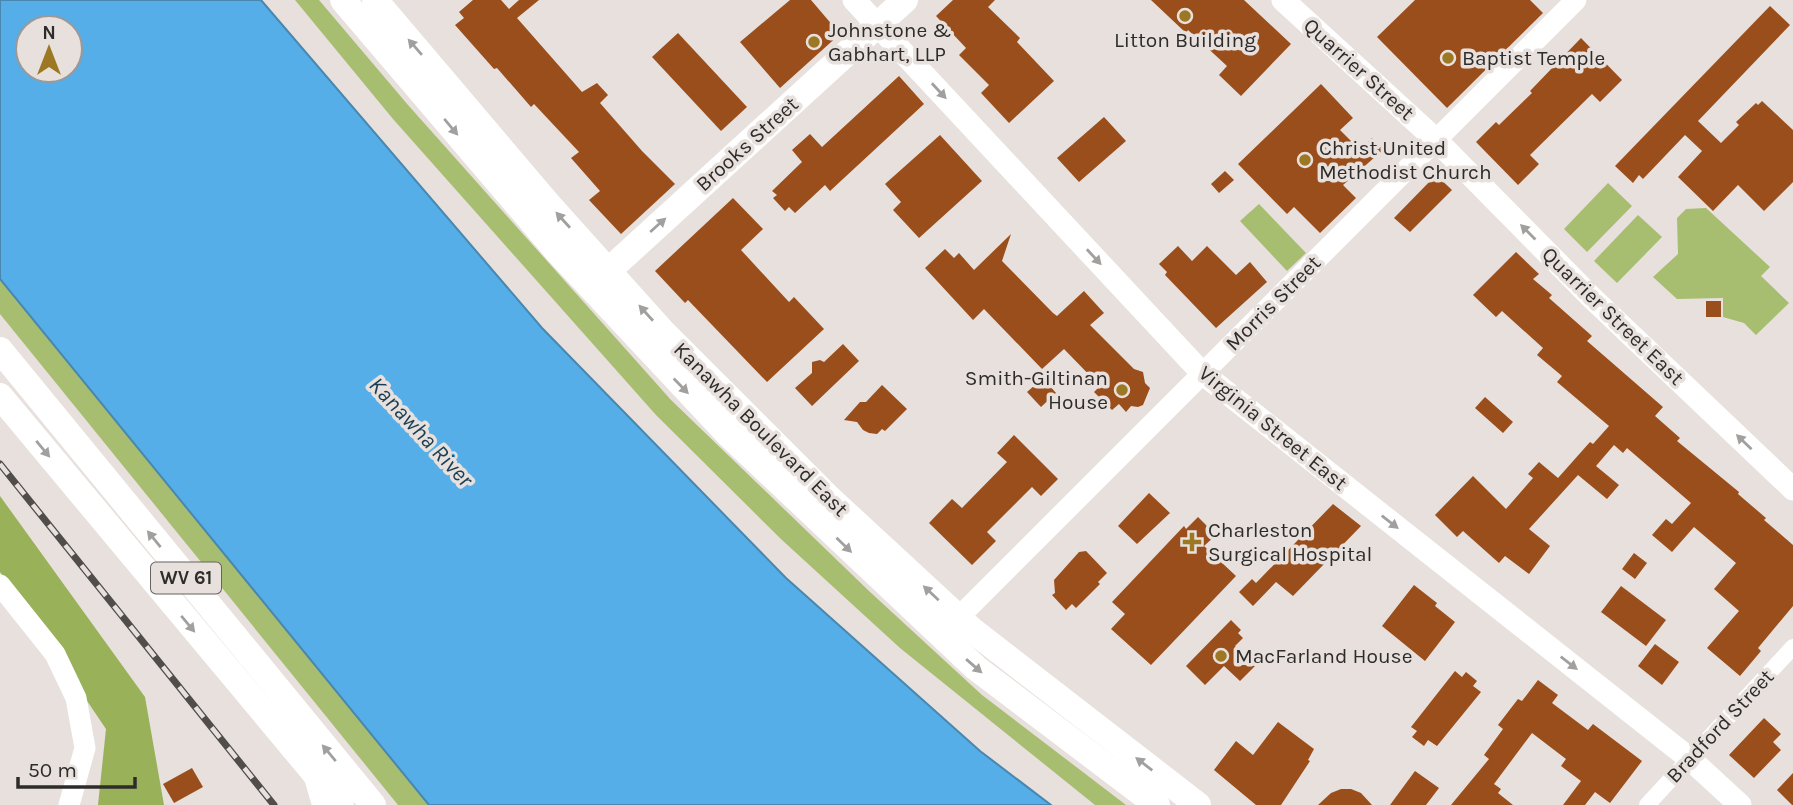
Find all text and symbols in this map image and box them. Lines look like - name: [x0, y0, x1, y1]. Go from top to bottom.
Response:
- marker: Litton Building: [1177, 8, 1193, 24]
- street label: Quarrier Street: [1299, 13, 1419, 125]
- north arrow: [14, 14, 84, 84]
- place label: Johnstone & Gabhart, LLP: [828, 18, 951, 66]
- text: N: [42, 22, 56, 44]
- place label: Litton Building: [1114, 28, 1256, 52]
- marker: Johnstone & Gabhart, LLP: [806, 34, 822, 50]
- one-way arrow: [407, 38, 423, 56]
- place label: Baptist Temple: [1462, 46, 1605, 70]
- marker: Baptist Temple: [1440, 50, 1456, 66]
- one-way arrow: [931, 82, 947, 100]
- street label: Brooks Street: [691, 92, 803, 196]
- one-way arrow: [443, 118, 459, 136]
- place label: Christ United Methodist Church: [1319, 136, 1492, 184]
- marker: Christ United Methodist Church: [1297, 152, 1313, 168]
- one-way arrow: [555, 211, 571, 229]
- one-way arrow: [649, 218, 666, 234]
- one-way arrow: [1520, 225, 1537, 241]
- street label: Quarrier Street East: [1537, 242, 1689, 390]
- one-way arrow: [1086, 248, 1102, 265]
- street label: Morris Street: [1221, 250, 1326, 355]
- one-way arrow: [638, 304, 654, 322]
- street label: Kanawha Boulevard East: [669, 337, 853, 521]
- street label: Virginia Street East: [1194, 361, 1352, 495]
- place label: Smith-Giltinan House: [965, 366, 1108, 414]
- water label: Kanawha River: [363, 372, 479, 493]
- one-way arrow: [673, 377, 689, 394]
- marker: Smith-Giltinan House: [1114, 382, 1130, 398]
- one-way arrow: [1735, 434, 1752, 451]
- one-way arrow: [36, 439, 51, 457]
- one-way arrow: [1381, 515, 1399, 530]
- place label: Charleston Surgical Hospital: [1208, 518, 1372, 566]
- one-way arrow: [146, 530, 161, 548]
- marker: Charleston Surgical Hospital: [1182, 532, 1202, 552]
- one-way arrow: [835, 536, 852, 552]
- road number: WV 61: [151, 562, 221, 594]
- one-way arrow: [923, 585, 940, 601]
- one-way arrow: [181, 615, 196, 633]
- place label: MacFarland House: [1235, 644, 1412, 668]
- marker: MacFarland House: [1213, 648, 1229, 664]
- one-way arrow: [1559, 656, 1577, 671]
- one-way arrow: [966, 658, 983, 673]
- street label: Bradford Street: [1661, 664, 1779, 788]
- one-way arrow: [322, 744, 337, 761]
- scale bar: [18, 746, 135, 790]
- one-way arrow: [1135, 756, 1153, 771]
- text: 50 m: [28, 758, 77, 782]

